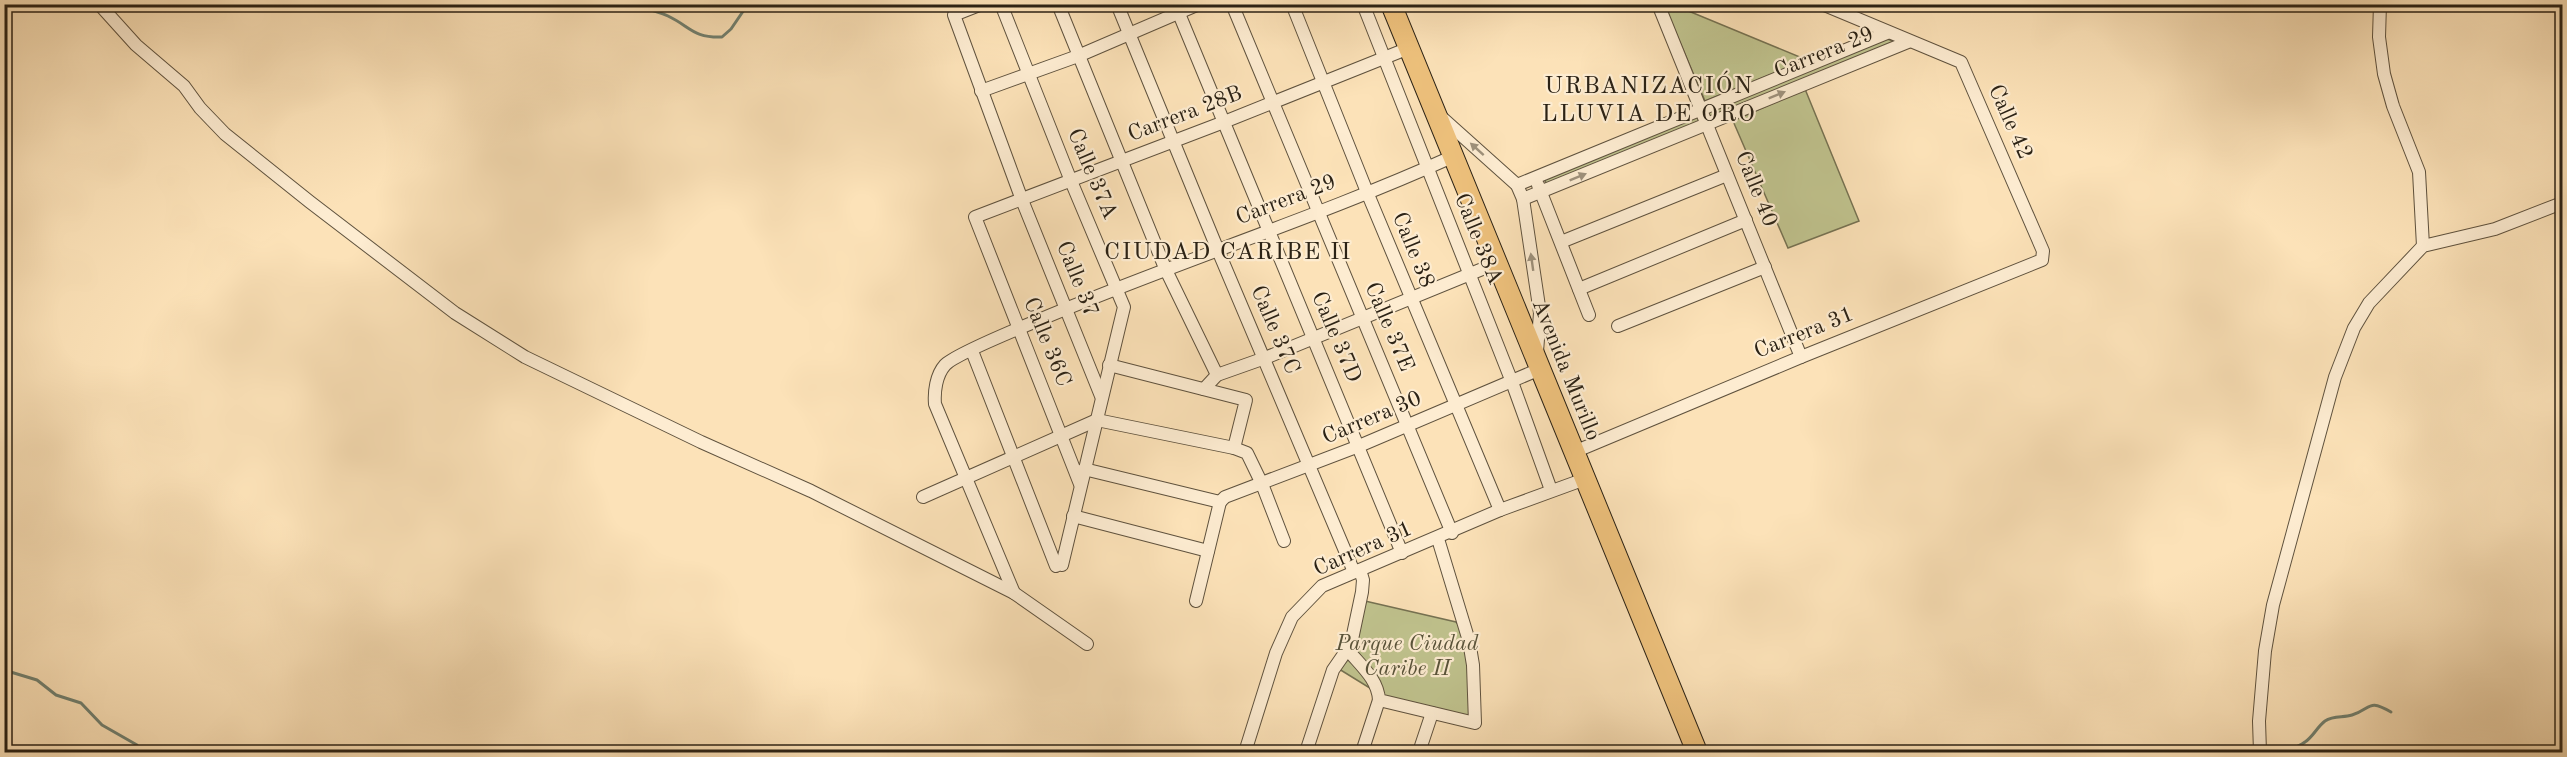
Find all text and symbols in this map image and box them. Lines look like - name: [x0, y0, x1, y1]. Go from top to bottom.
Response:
- street label: Carrera 29: [1771, 23, 1877, 83]
- district label: URBANIZACIÓN LLUVIA DE ORO: [1542, 70, 1756, 127]
- street label: Calle 42: [1984, 81, 2036, 163]
- street label: Carrera 28B: [1125, 82, 1245, 146]
- one-way arrow: [1769, 90, 1787, 100]
- street label: Calle 37A: [1063, 125, 1121, 223]
- one-way arrow: [1470, 143, 1485, 156]
- street label: Calle 40: [1731, 148, 1781, 230]
- street label: Carrera 29: [1233, 171, 1339, 229]
- one-way arrow: [1569, 172, 1587, 182]
- street label: Calle 38A: [1450, 190, 1506, 288]
- street label: Calle 38: [1388, 209, 1438, 291]
- street label: Calle 37: [1052, 238, 1102, 320]
- district label: CIUDAD CARIBE II: [1104, 241, 1352, 265]
- one-way arrow: [1528, 252, 1537, 271]
- street label: Calle 37E: [1360, 279, 1418, 375]
- street label: Calle 37C: [1247, 282, 1303, 378]
- street label: Calle 37D: [1307, 288, 1365, 386]
- street label: Calle 36C: [1019, 294, 1075, 390]
- street label: Avenida Murillo: [1528, 296, 1604, 444]
- street label: Carrera 31: [1751, 303, 1857, 363]
- street label: Carrera 30: [1319, 387, 1425, 449]
- street label: Carrera 31: [1310, 518, 1416, 580]
- park label: Parque Ciudad Caribe II: [1335, 633, 1479, 680]

